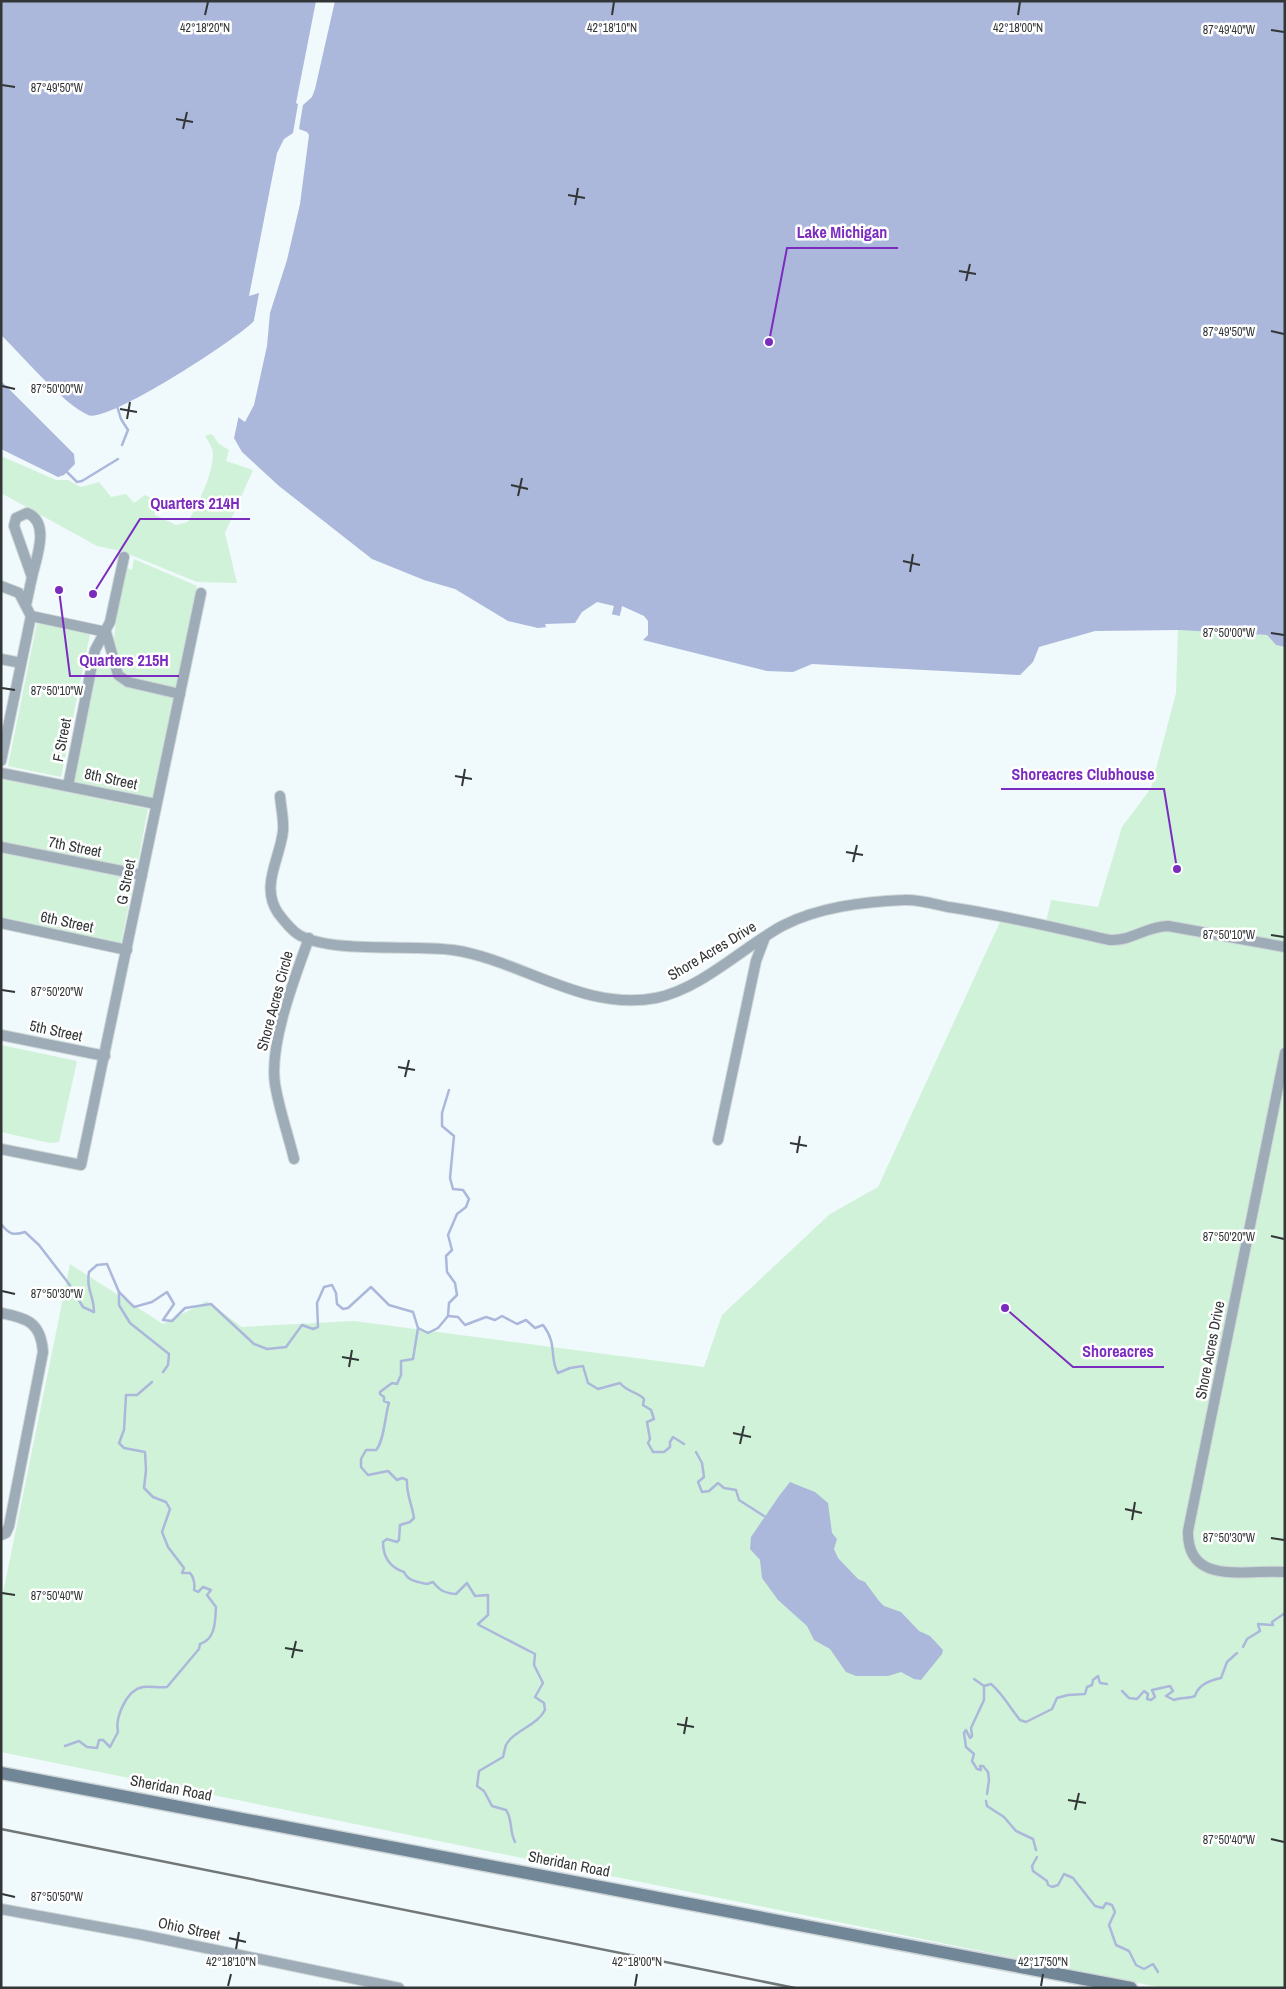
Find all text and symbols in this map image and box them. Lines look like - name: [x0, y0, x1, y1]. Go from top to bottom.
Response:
- text: 42°18'20"N: [180, 20, 230, 36]
- text: 42°18'10"N: [587, 20, 637, 36]
- text: 42°18'00"N: [993, 20, 1043, 36]
- text: 87°49'40"W: [1203, 22, 1256, 38]
- text: 87°49'50"W: [31, 80, 84, 96]
- callout: Lake Michigan: [787, 217, 898, 248]
- text: Lake Michigan: [797, 221, 887, 243]
- text: 87°49'50"W: [1203, 324, 1256, 340]
- text: 87°50'00"W: [31, 381, 84, 397]
- callout: Quarters 214H: [140, 488, 250, 519]
- text: Quarters 214H: [150, 492, 240, 514]
- text: 87°50'00"W: [1203, 625, 1256, 641]
- callout: Quarters 215H: [70, 645, 179, 676]
- text: Quarters 215H: [79, 649, 169, 671]
- text: 87°50'10"W: [31, 683, 84, 699]
- street label: F Street: [47, 716, 76, 763]
- callout: Shoreacres Clubhouse: [1001, 758, 1164, 789]
- street label: 8th Street: [83, 763, 140, 794]
- text: Shoreacres Clubhouse: [1012, 763, 1154, 785]
- street label: 7th Street: [47, 831, 104, 862]
- street label: G Street: [111, 857, 140, 906]
- street label: 6th Street: [39, 906, 96, 937]
- street label: Shore Acres Drive: [664, 916, 760, 985]
- text: 87°50'10"W: [1203, 927, 1256, 943]
- street label: Shore Acres Circle: [251, 948, 298, 1053]
- text: 87°50'20"W: [31, 984, 84, 1000]
- street label: 5th Street: [28, 1015, 85, 1046]
- text: 87°50'20"W: [1203, 1229, 1256, 1245]
- text: 87°50'30"W: [31, 1286, 84, 1302]
- street label: Shore Acres Drive: [1190, 1299, 1229, 1401]
- callout: Shoreacres: [1073, 1336, 1164, 1367]
- text: Shoreacres: [1082, 1340, 1154, 1362]
- text: 87°50'30"W: [1203, 1530, 1256, 1546]
- text: 87°50'40"W: [31, 1588, 84, 1604]
- street label: Sheridan Road: [128, 1769, 214, 1806]
- text: 87°50'40"W: [1203, 1832, 1256, 1848]
- street label: Sheridan Road: [526, 1845, 612, 1882]
- text: 87°50'50"W: [31, 1889, 84, 1905]
- street label: Ohio Street: [156, 1912, 223, 1945]
- text: 42°18'10"N: [206, 1954, 256, 1970]
- text: 42°18'00"N: [612, 1954, 662, 1970]
- text: 42°17'50"N: [1018, 1954, 1068, 1970]

